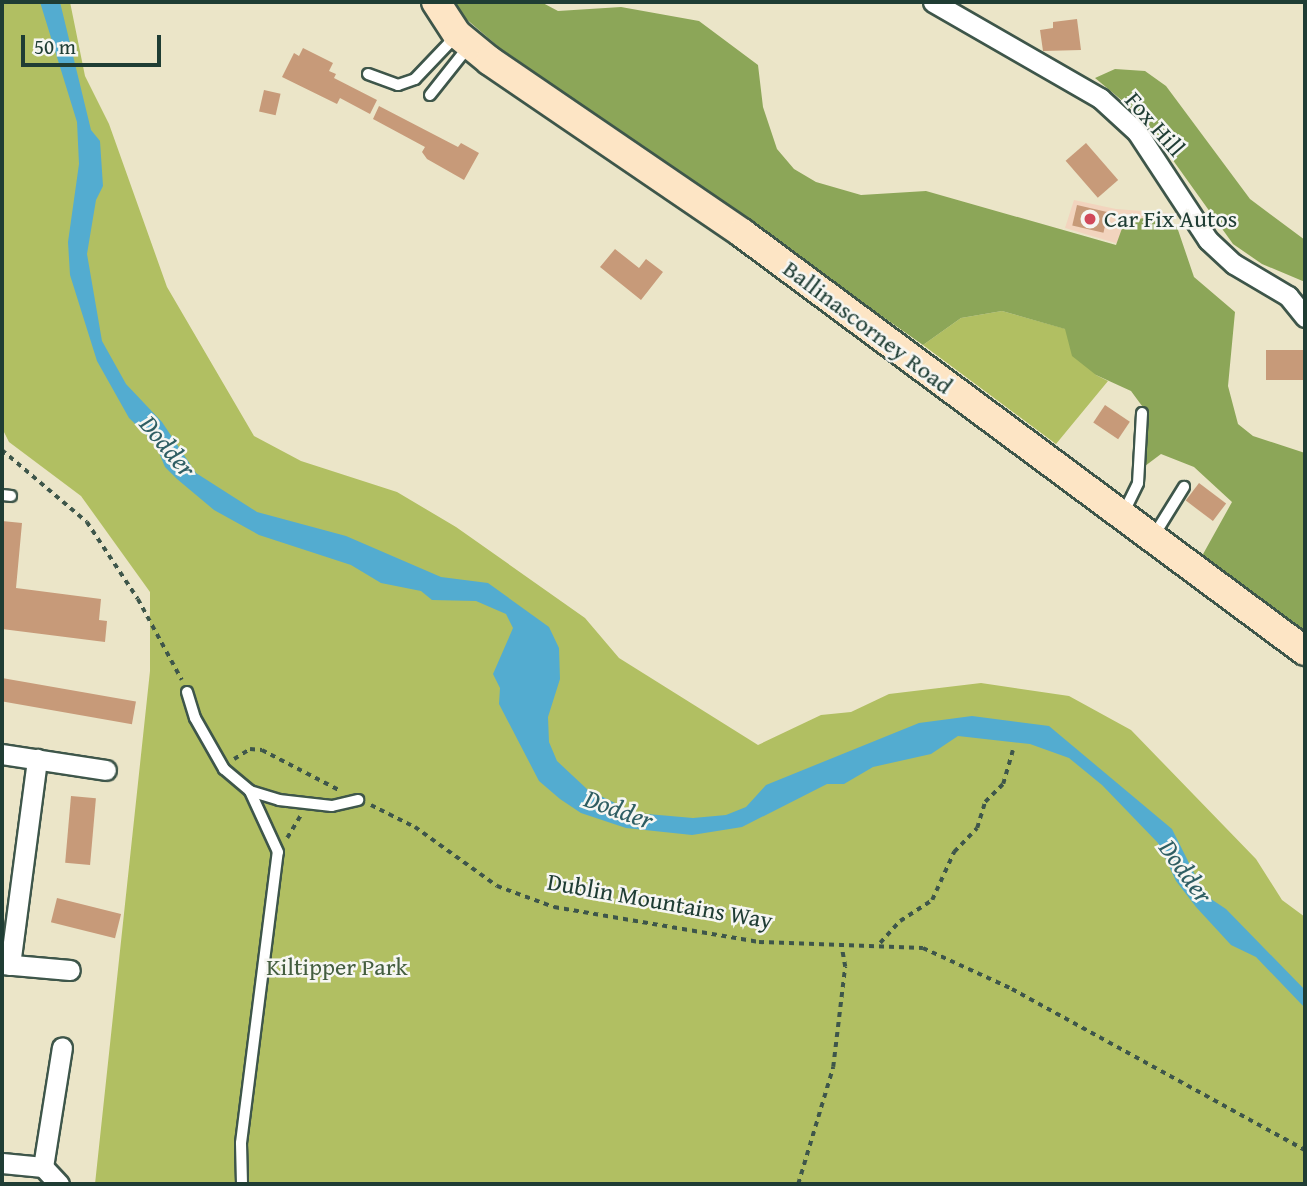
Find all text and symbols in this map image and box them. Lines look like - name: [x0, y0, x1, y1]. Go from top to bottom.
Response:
- scale bar: [24, 21, 164, 65]
- text: 50 m: [34, 31, 76, 62]
- street label: Fox Hill: [1119, 86, 1191, 162]
- place label: Car Fix Autos: [1104, 205, 1237, 233]
- marker: Car Fix Autos: [1082, 211, 1098, 227]
- street label: Ballinascorney Road: [778, 254, 958, 400]
- water label: Dodder: [133, 409, 203, 483]
- water label: Dodder: [580, 782, 658, 836]
- water label: Dodder: [1153, 833, 1219, 909]
- street label: Dublin Mountains Way: [545, 867, 775, 935]
- park label: Kiltipper Park: [266, 953, 408, 981]

